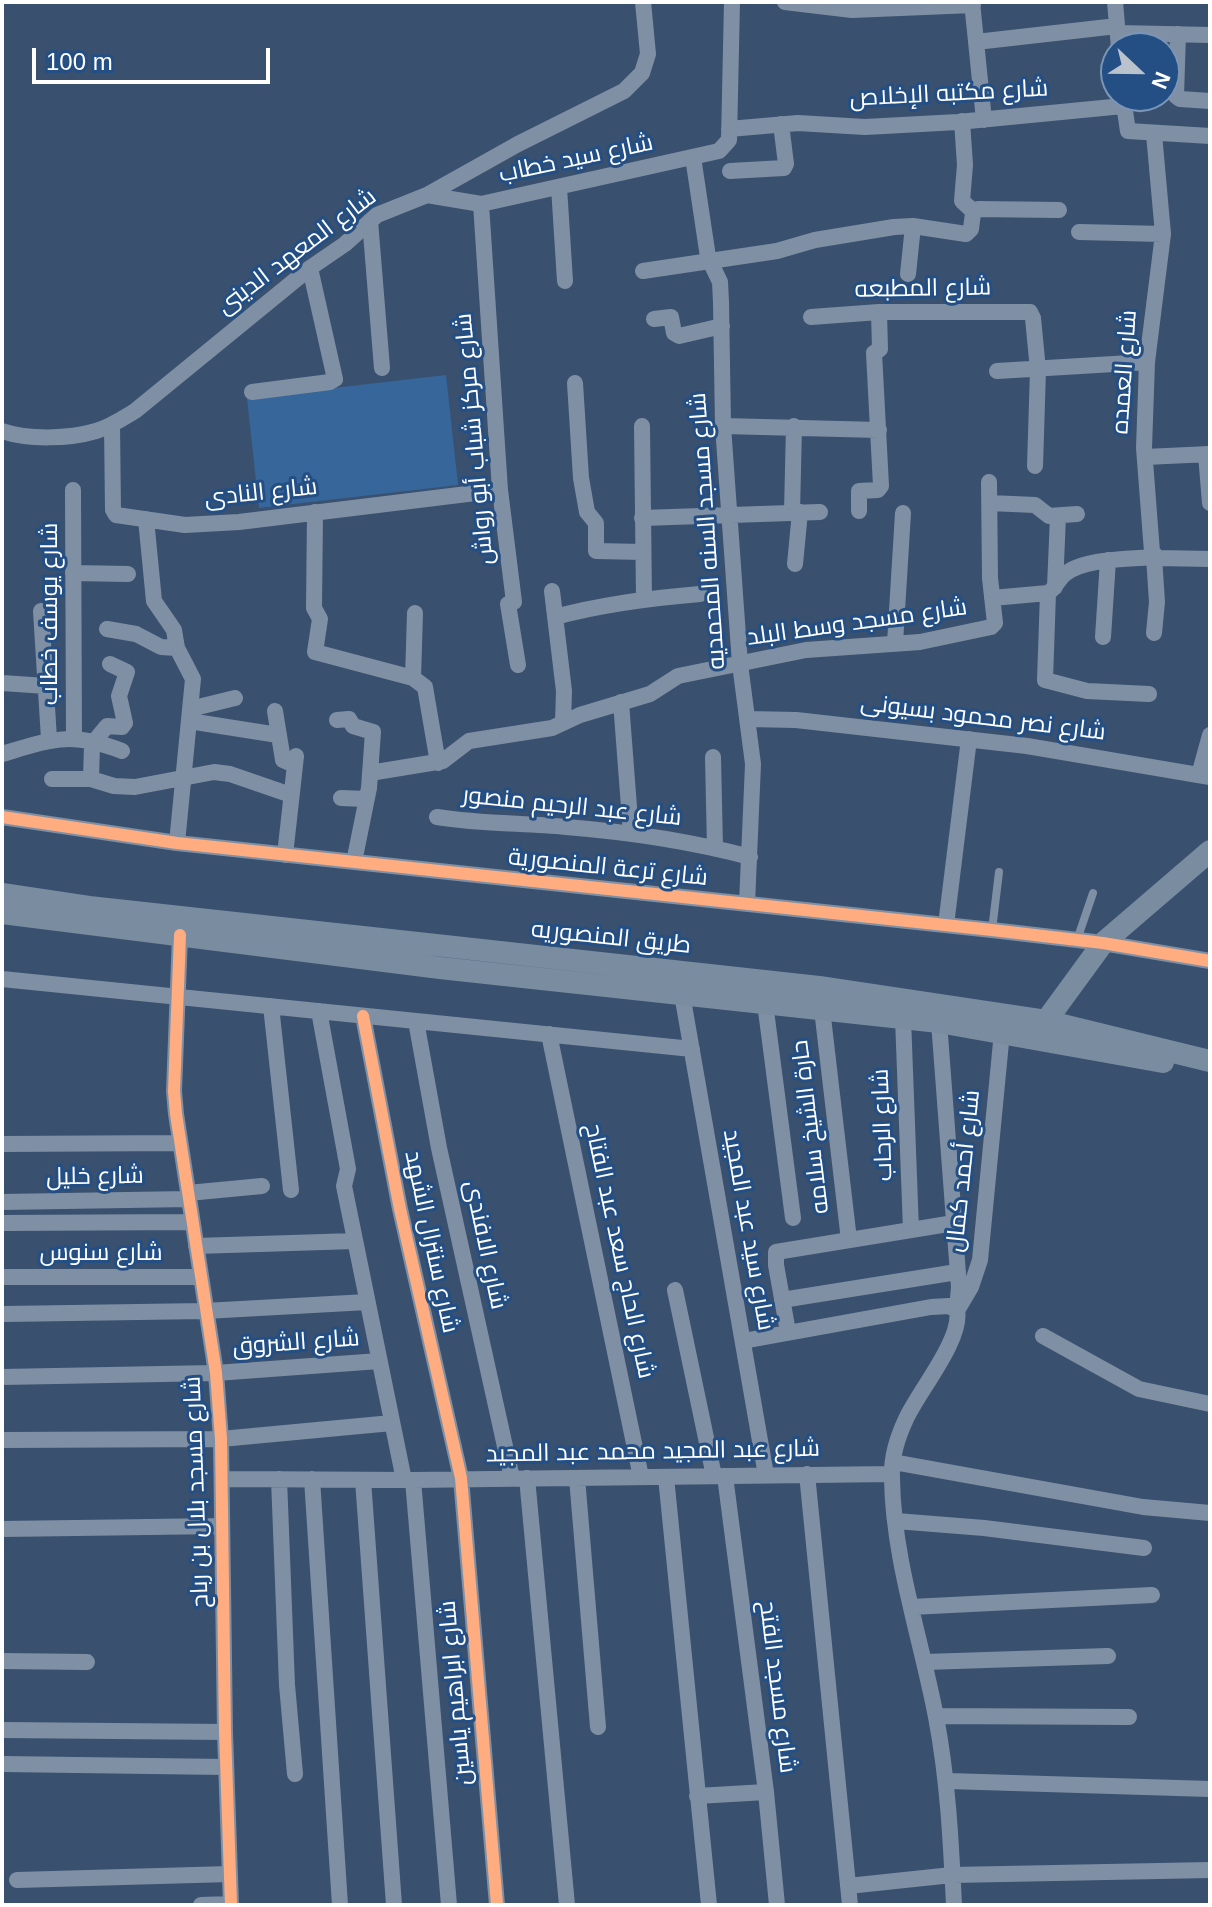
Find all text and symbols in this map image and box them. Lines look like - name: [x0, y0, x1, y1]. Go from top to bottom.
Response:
- scale bar: [36, 32, 274, 82]
- north arrow: [1100, 32, 1180, 112]
- text: 100 m: [46, 48, 113, 75]
- text: N: [1146, 68, 1175, 92]
- street label: شارع مكتبه الإخلاص: [849, 74, 1049, 114]
- street label: شارع سيد خطاب: [496, 129, 656, 189]
- street label: شارع المعهد الدينى: [212, 183, 382, 321]
- street label: شارع المطبعه: [854, 273, 992, 305]
- street label: شارع العمده: [1106, 309, 1144, 435]
- street label: شارع مركز شباب أبو رواش: [450, 312, 500, 566]
- street label: شارع مسجد السنه المحمديه: [684, 392, 732, 670]
- street label: شارع النادى: [203, 473, 319, 513]
- street label: شارع يوسف خطاب: [36, 523, 64, 705]
- street label: شارع مسجد وسط البلد: [745, 593, 969, 653]
- street label: شارع نصر محمود بسيونى: [859, 689, 1107, 747]
- street label: شارع عبد الرحيم منصور: [461, 781, 683, 833]
- street label: شارع ترعة المنصورية: [507, 843, 709, 893]
- street label: طريق المنصوريه: [530, 915, 692, 961]
- street label: حارة الشيخ سلامه: [786, 1038, 836, 1216]
- street label: شارع الرحاب: [867, 1068, 899, 1182]
- street label: شارع أحمد كمال: [941, 1088, 987, 1254]
- street label: شارع الحاج سعد عبد الفتاح: [578, 1121, 660, 1381]
- street label: شارع سيد عبد المجيد: [716, 1127, 780, 1333]
- street label: شارع سنترال الشهد: [398, 1148, 464, 1336]
- street label: شارع خليل: [46, 1162, 144, 1192]
- street label: شارع الافندى: [457, 1178, 513, 1312]
- street label: شارع سنوس: [40, 1239, 162, 1267]
- street label: شارع الشروق: [231, 1324, 361, 1362]
- street label: شارع مسجد بلال بن رباح: [179, 1376, 215, 1608]
- street label: شارع عبد المجيد محمد عبد المجيد: [486, 1435, 820, 1469]
- street label: شارع ابراهيم ياسين: [434, 1599, 478, 1787]
- street label: شارع مسجد الفتح: [752, 1599, 802, 1775]

